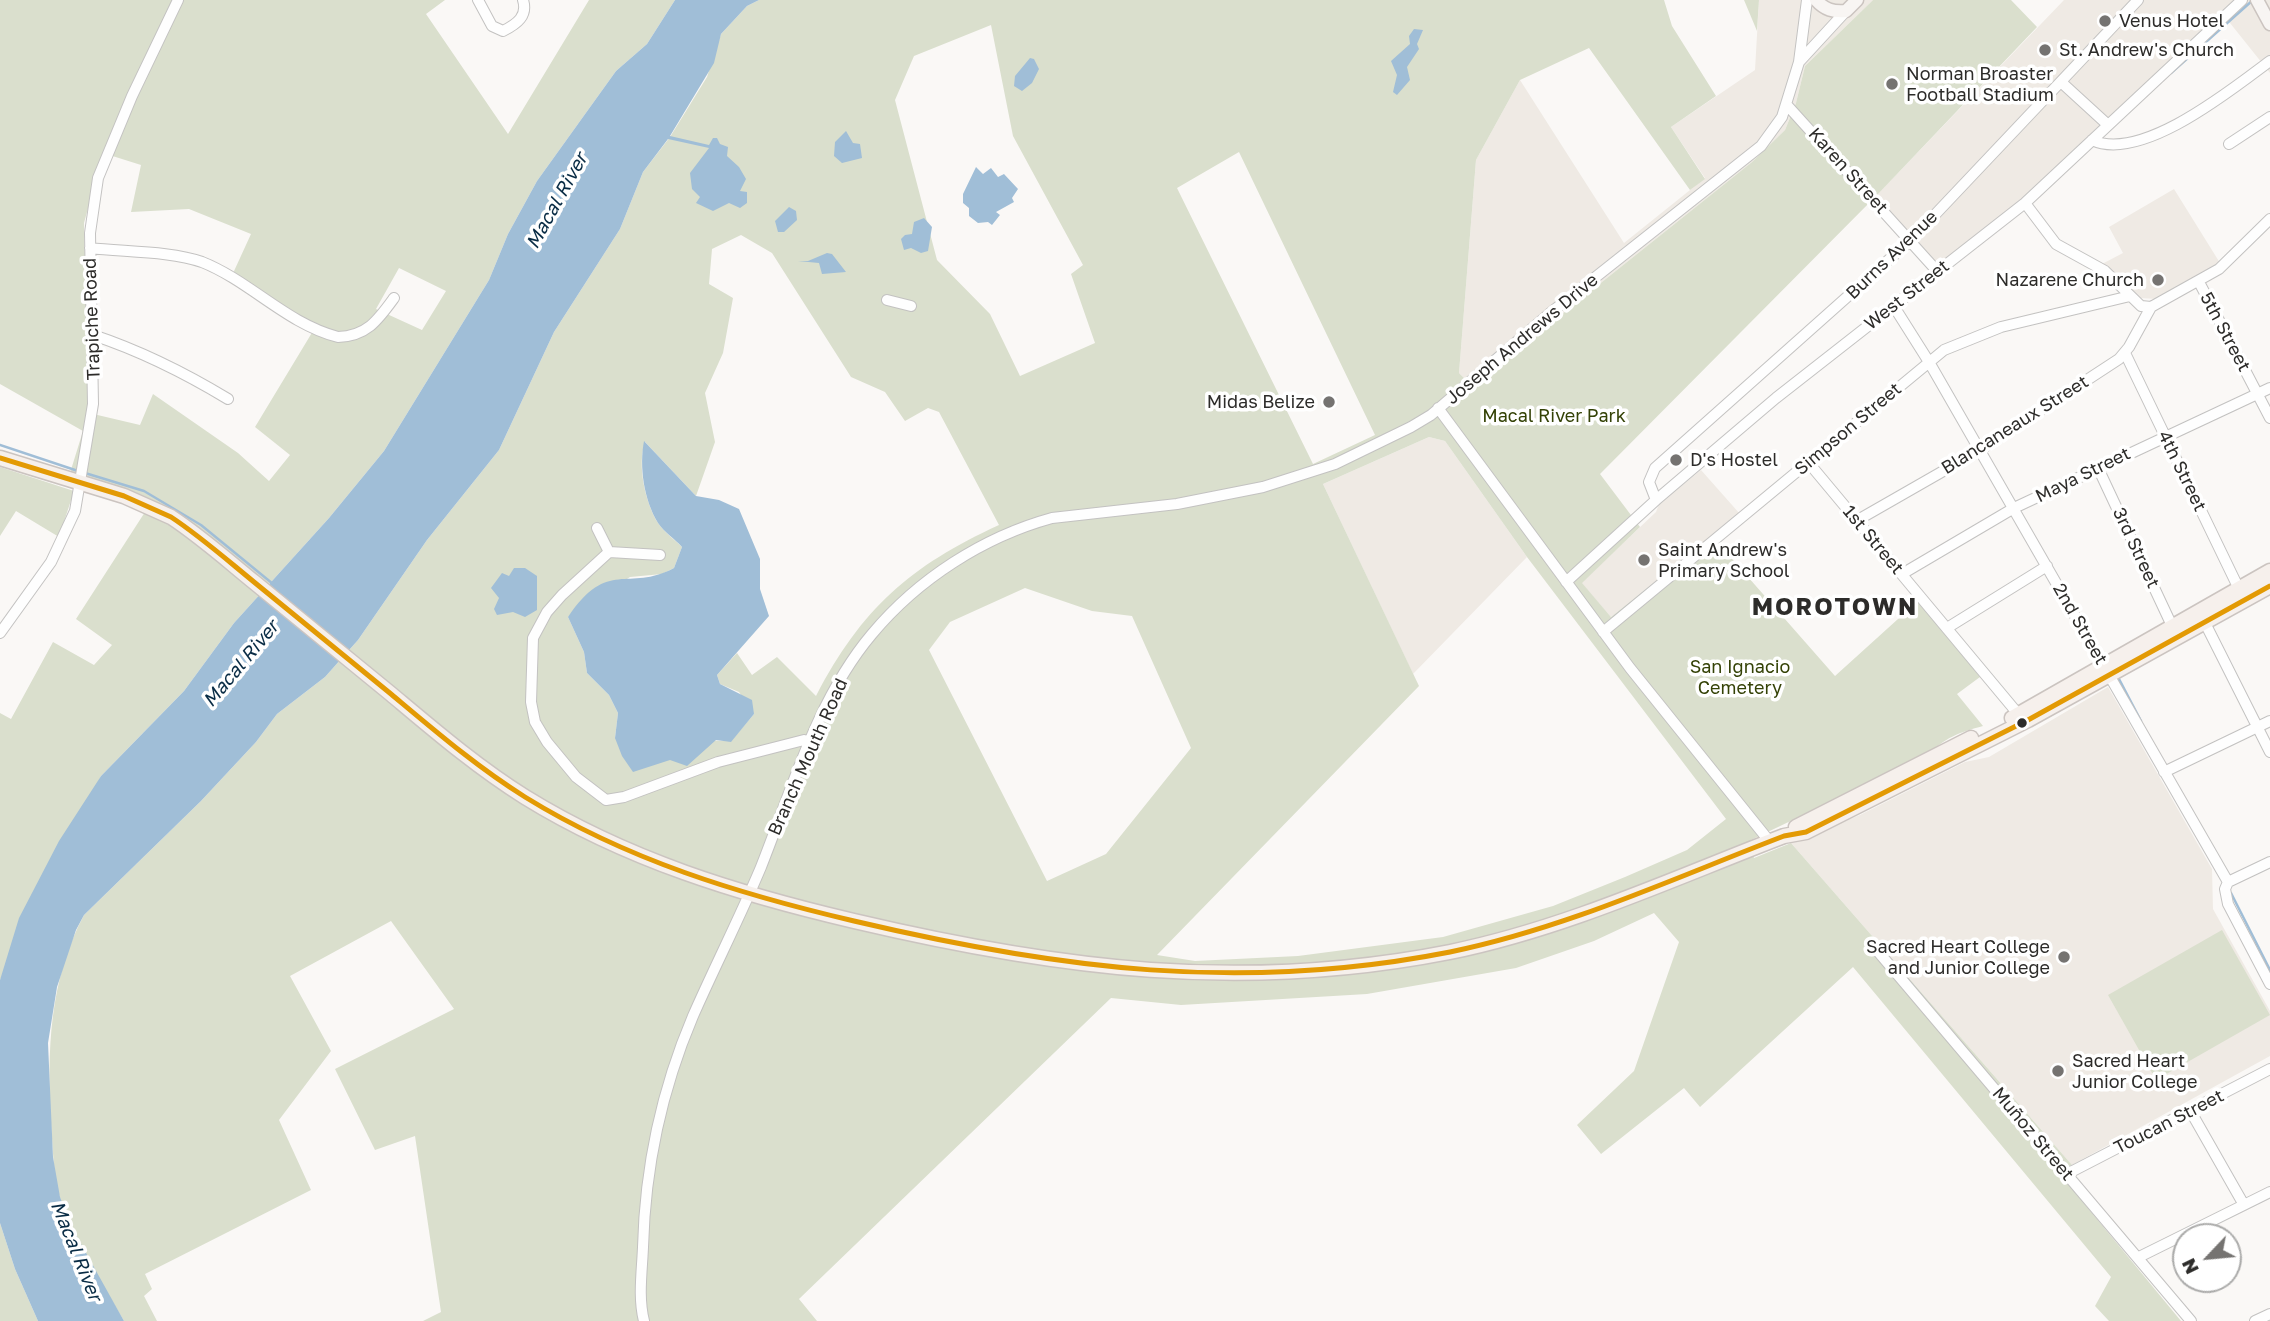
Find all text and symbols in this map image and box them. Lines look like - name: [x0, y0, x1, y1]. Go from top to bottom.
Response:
- place label: Venus Hotel: [2119, 10, 2224, 32]
- marker: Venus Hotel: [2097, 13, 2113, 29]
- place label: St. Andrew's Church: [2059, 39, 2234, 61]
- marker: St. Andrew's Church: [2037, 42, 2053, 58]
- place label: Norman Broaster Football Stadium: [1906, 63, 2054, 106]
- marker: Norman Broaster Football Stadium: [1884, 76, 1900, 92]
- street label: Karen Street: [1804, 123, 1892, 219]
- water label: Macal River: [521, 149, 593, 253]
- street label: Burns Avenue: [1842, 206, 1942, 304]
- street label: West Street: [1860, 255, 1954, 335]
- street label: Trapiche Road: [79, 257, 105, 381]
- street label: Joseph Andrews Drive: [1442, 269, 1602, 409]
- place label: Nazarene Church: [1996, 269, 2144, 291]
- marker: Nazarene Church: [2150, 272, 2166, 288]
- street label: 5th Street: [2195, 289, 2255, 375]
- street label: Blancaneaux Street: [1937, 371, 2093, 479]
- street label: Simpson Street: [1790, 378, 1906, 480]
- place label: Midas Belize: [1207, 391, 1315, 413]
- marker: Midas Belize: [1321, 394, 1337, 410]
- park label: Macal River Park: [1482, 405, 1626, 427]
- street label: 4th Street: [2153, 427, 2211, 515]
- street label: Maya Street: [2032, 443, 2134, 507]
- place label: D's Hostel: [1690, 449, 1778, 471]
- marker: D's Hostel: [1668, 452, 1684, 468]
- street label: 1st Street: [1838, 501, 1908, 579]
- street label: 3rd Street: [2108, 504, 2164, 592]
- place label: Saint Andrew's Primary School: [1658, 539, 1790, 582]
- marker: Saint Andrew's Primary School: [1636, 552, 1652, 568]
- street label: 2nd Street: [2048, 579, 2112, 669]
- district label: MOROTOWN: [1753, 593, 1917, 621]
- water label: Macal River: [198, 616, 284, 712]
- park label: San Ignacio Cemetery: [1690, 656, 1790, 698]
- street label: Branch Mouth Road: [764, 675, 852, 839]
- unlabelled marker: [2015, 716, 2029, 730]
- place label: Sacred Heart College and Junior College: [1866, 936, 2050, 978]
- marker: Sacred Heart College and Junior College: [2056, 949, 2072, 965]
- place label: Sacred Heart Junior College: [2072, 1050, 2197, 1092]
- marker: Sacred Heart Junior College: [2050, 1063, 2066, 1079]
- street label: Muñoz Street: [1988, 1083, 2078, 1185]
- street label: Toucan Street: [2111, 1085, 2227, 1159]
- water label: Macal River: [46, 1198, 106, 1304]
- north arrow: [2172, 1223, 2242, 1293]
- text: N: [2176, 1255, 2203, 1278]

